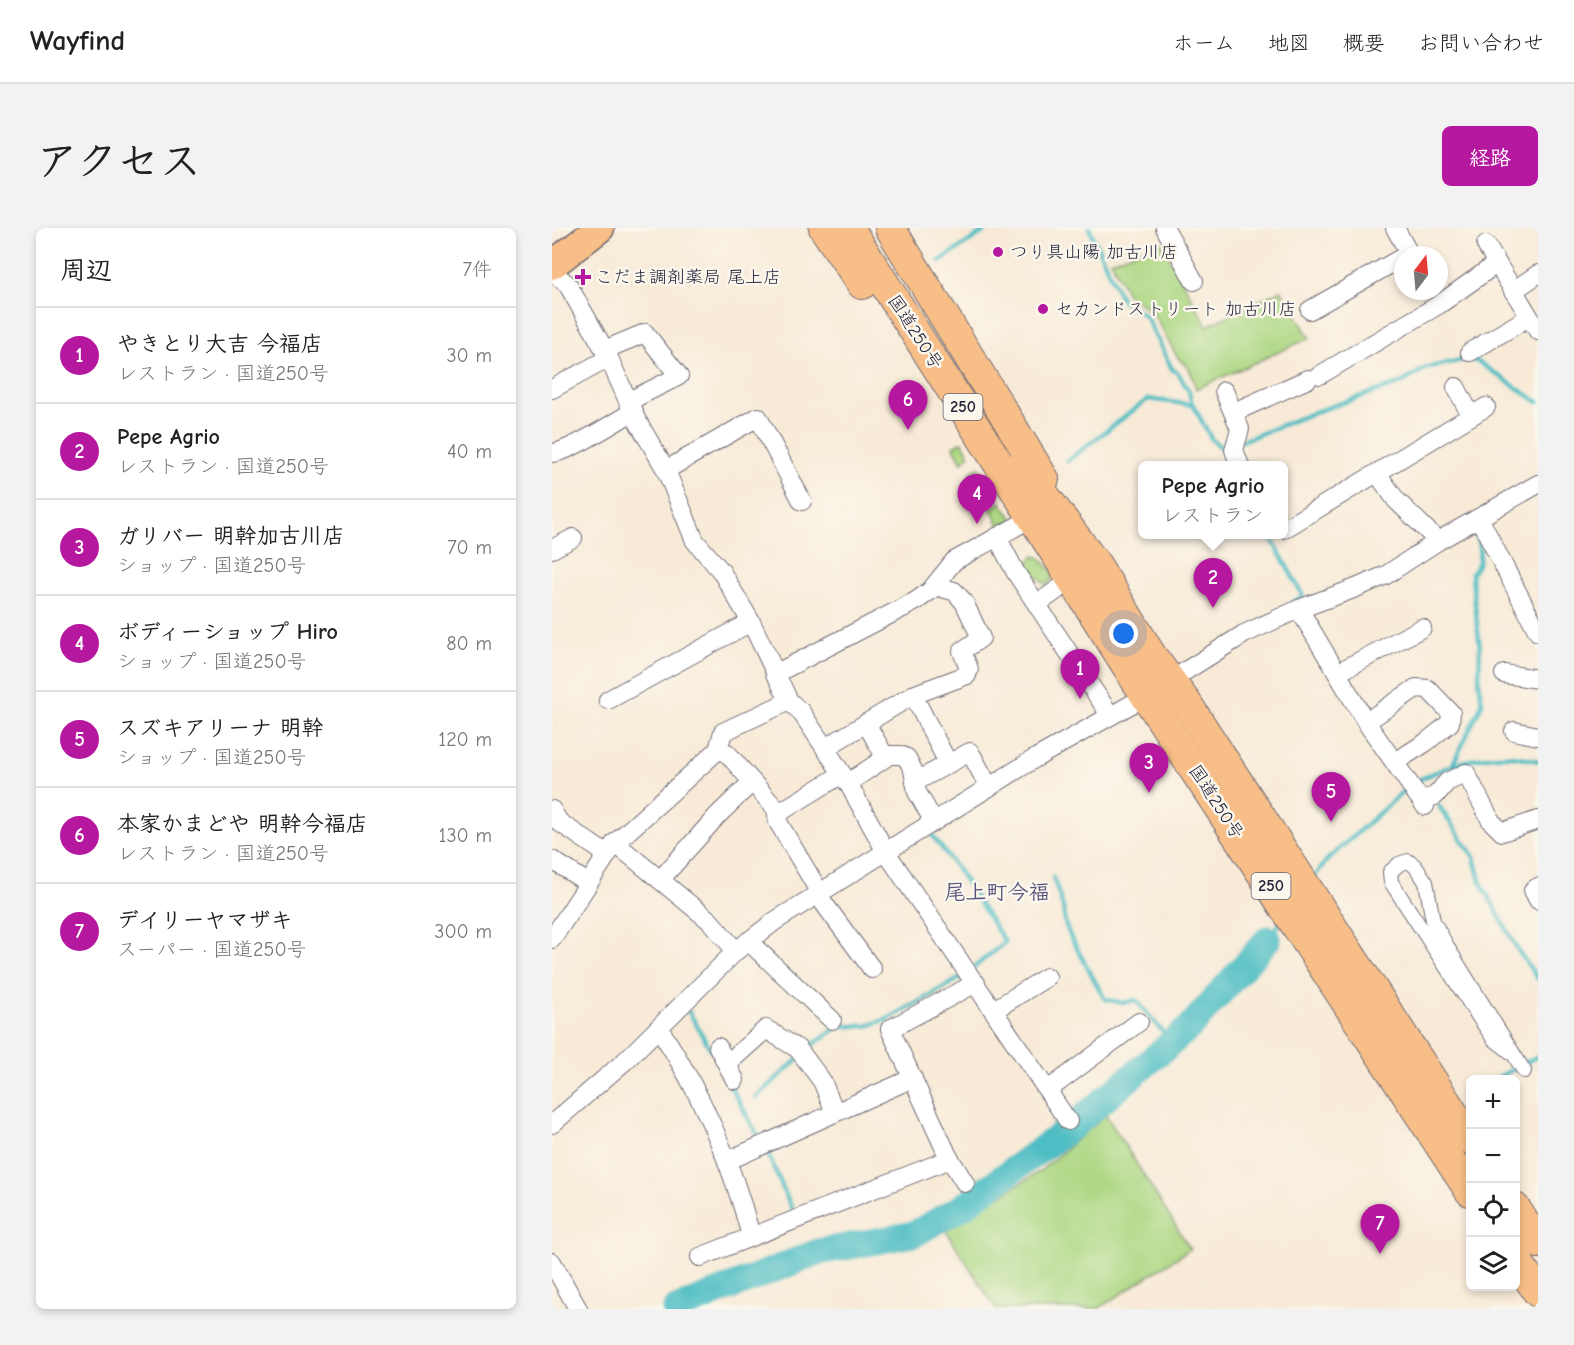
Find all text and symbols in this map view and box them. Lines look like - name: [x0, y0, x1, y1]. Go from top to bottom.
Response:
- text: Wayfind: [30, 25, 125, 57]
- text: ホーム: [1173, 31, 1235, 55]
- text: 地図: [1268, 31, 1310, 55]
- text: 概要: [1343, 31, 1385, 55]
- text: お問い合わせ: [1418, 31, 1544, 55]
- button: 経路: [1442, 126, 1538, 186]
- text: アクセス: [36, 137, 201, 186]
- place label: つり具山陽 加古川店: [1010, 242, 1178, 263]
- marker: つり具山陽 加古川店: [991, 245, 1005, 259]
- north arrow: [1394, 246, 1448, 300]
- text: 周辺: [60, 256, 112, 286]
- text: 7件: [463, 258, 492, 281]
- place label: こだま調剤薬局 尾上店: [595, 267, 781, 288]
- marker: こだま調剤薬局 尾上店: [576, 270, 590, 284]
- street label: 国道250号: [883, 291, 947, 373]
- place label: セカンドストリート 加古川店: [1055, 299, 1296, 320]
- marker: セカンドストリート 加古川店: [1036, 302, 1050, 316]
- text: やきとり大吉 今福店: [117, 331, 323, 357]
- text: 1: [76, 344, 83, 367]
- text: 30 m: [446, 344, 492, 367]
- text: レストラン · 国道250号: [117, 362, 329, 385]
- pin: 6: [888, 380, 928, 430]
- road number: 250: [944, 394, 982, 420]
- text: Pepe Agrio: [117, 424, 220, 450]
- text: 2: [75, 440, 84, 463]
- text: 40 m: [447, 440, 492, 463]
- text: レストラン · 国道250号: [117, 455, 329, 478]
- popup: [1138, 461, 1288, 539]
- text: Pepe Agrio: [1162, 473, 1264, 499]
- pin: 4: [958, 474, 996, 524]
- text: レストラン: [1162, 504, 1263, 527]
- text: ガリバー 明幹加古川店: [117, 523, 345, 549]
- text: 3: [75, 536, 84, 559]
- text: 70 m: [447, 536, 492, 559]
- text: ショップ · 国道250号: [117, 554, 307, 577]
- pin: 2: [1194, 558, 1232, 608]
- text: ボディーショップ Hiro: [117, 619, 338, 645]
- your location: [1109, 619, 1138, 648]
- text: 4: [75, 632, 84, 655]
- text: 80 m: [446, 632, 492, 655]
- text: ショップ · 国道250号: [117, 650, 307, 673]
- pin: 1: [1060, 650, 1100, 699]
- text: スズキアリーナ 明幹: [117, 715, 324, 741]
- text: 5: [74, 728, 85, 751]
- text: 120 m: [438, 728, 492, 751]
- pin: 3: [1130, 744, 1168, 793]
- text: ショップ · 国道250号: [117, 746, 307, 769]
- street label: 国道250号: [1184, 761, 1248, 843]
- pin: 5: [1312, 772, 1350, 822]
- text: 本家かまどや 明幹今福店: [117, 811, 368, 837]
- text: 6: [74, 824, 85, 847]
- text: 130 m: [439, 824, 492, 847]
- text: レストラン · 国道250号: [117, 842, 329, 865]
- road number: 250: [1252, 873, 1290, 899]
- district label: 尾上町今福: [945, 880, 1050, 904]
- text: デイリーヤマザキ: [117, 907, 293, 933]
- text: 7: [75, 920, 84, 943]
- text: 300 m: [434, 920, 492, 943]
- text: スーパー · 国道250号: [117, 938, 307, 961]
- map controls: [1466, 1075, 1520, 1291]
- button: +: [1466, 1075, 1520, 1129]
- button: −: [1466, 1129, 1520, 1183]
- button: locate: [1466, 1183, 1520, 1237]
- pin: 7: [1360, 1204, 1400, 1254]
- button: layers: [1466, 1237, 1520, 1291]

